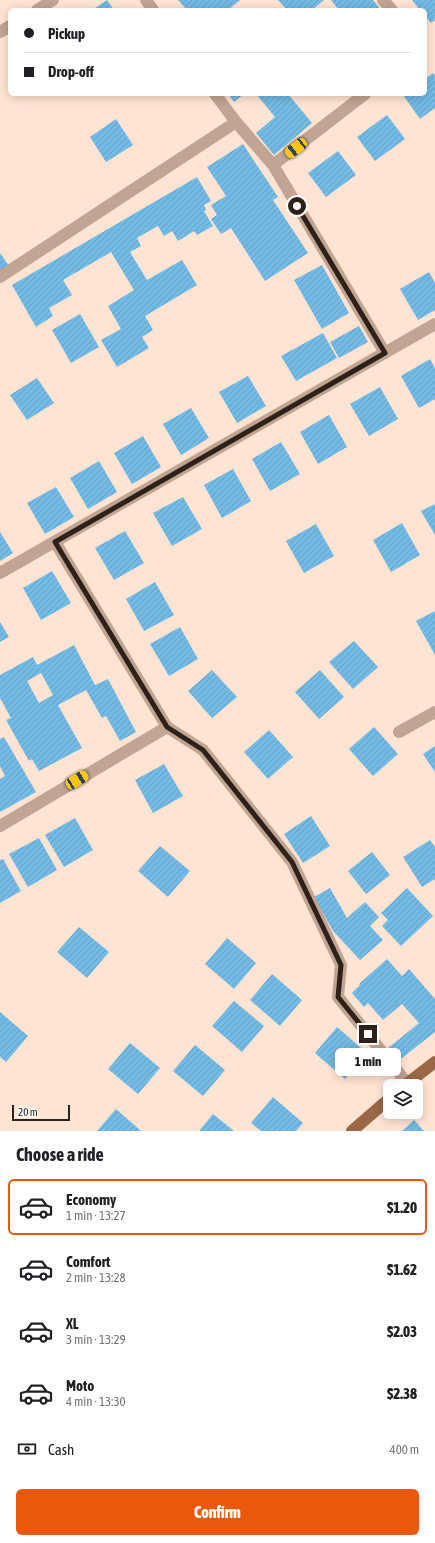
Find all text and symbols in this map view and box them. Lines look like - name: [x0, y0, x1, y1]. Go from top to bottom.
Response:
- text: Pickup: [48, 25, 85, 42]
- text: Drop-off: [48, 63, 94, 80]
- car: [283, 136, 309, 160]
- route start: [288, 197, 306, 215]
- car: [64, 769, 90, 791]
- route end: [359, 1025, 377, 1043]
- callout: 1 min: [335, 1048, 401, 1076]
- text: 1 min: [355, 1054, 381, 1069]
- map controls: [383, 1079, 423, 1119]
- button: layers: [383, 1079, 423, 1119]
- scale bar: [12, 1103, 70, 1122]
- text: 20 m: [18, 1106, 38, 1118]
- text: Choose a ride: [16, 1144, 104, 1165]
- icon: car: [18, 1189, 54, 1225]
- text: Economy: [66, 1191, 116, 1208]
- text: $1.20: [387, 1199, 417, 1216]
- text: 1 min · 13:27: [66, 1208, 126, 1223]
- icon: car: [18, 1251, 54, 1287]
- text: Comfort: [66, 1253, 110, 1270]
- text: $1.62: [387, 1261, 417, 1278]
- text: 2 min · 13:28: [66, 1270, 126, 1285]
- icon: car: [18, 1313, 54, 1349]
- text: XL: [66, 1315, 79, 1332]
- text: $2.03: [387, 1323, 417, 1340]
- text: 3 min · 13:29: [66, 1332, 126, 1347]
- icon: car: [18, 1375, 54, 1411]
- text: Moto: [66, 1377, 94, 1394]
- text: $2.38: [387, 1385, 417, 1402]
- text: 4 min · 13:30: [66, 1394, 126, 1409]
- icon: cash: [16, 1438, 38, 1460]
- text: Cash: [48, 1441, 74, 1458]
- text: 400 m: [390, 1442, 419, 1457]
- button: Confirm: [16, 1489, 419, 1535]

